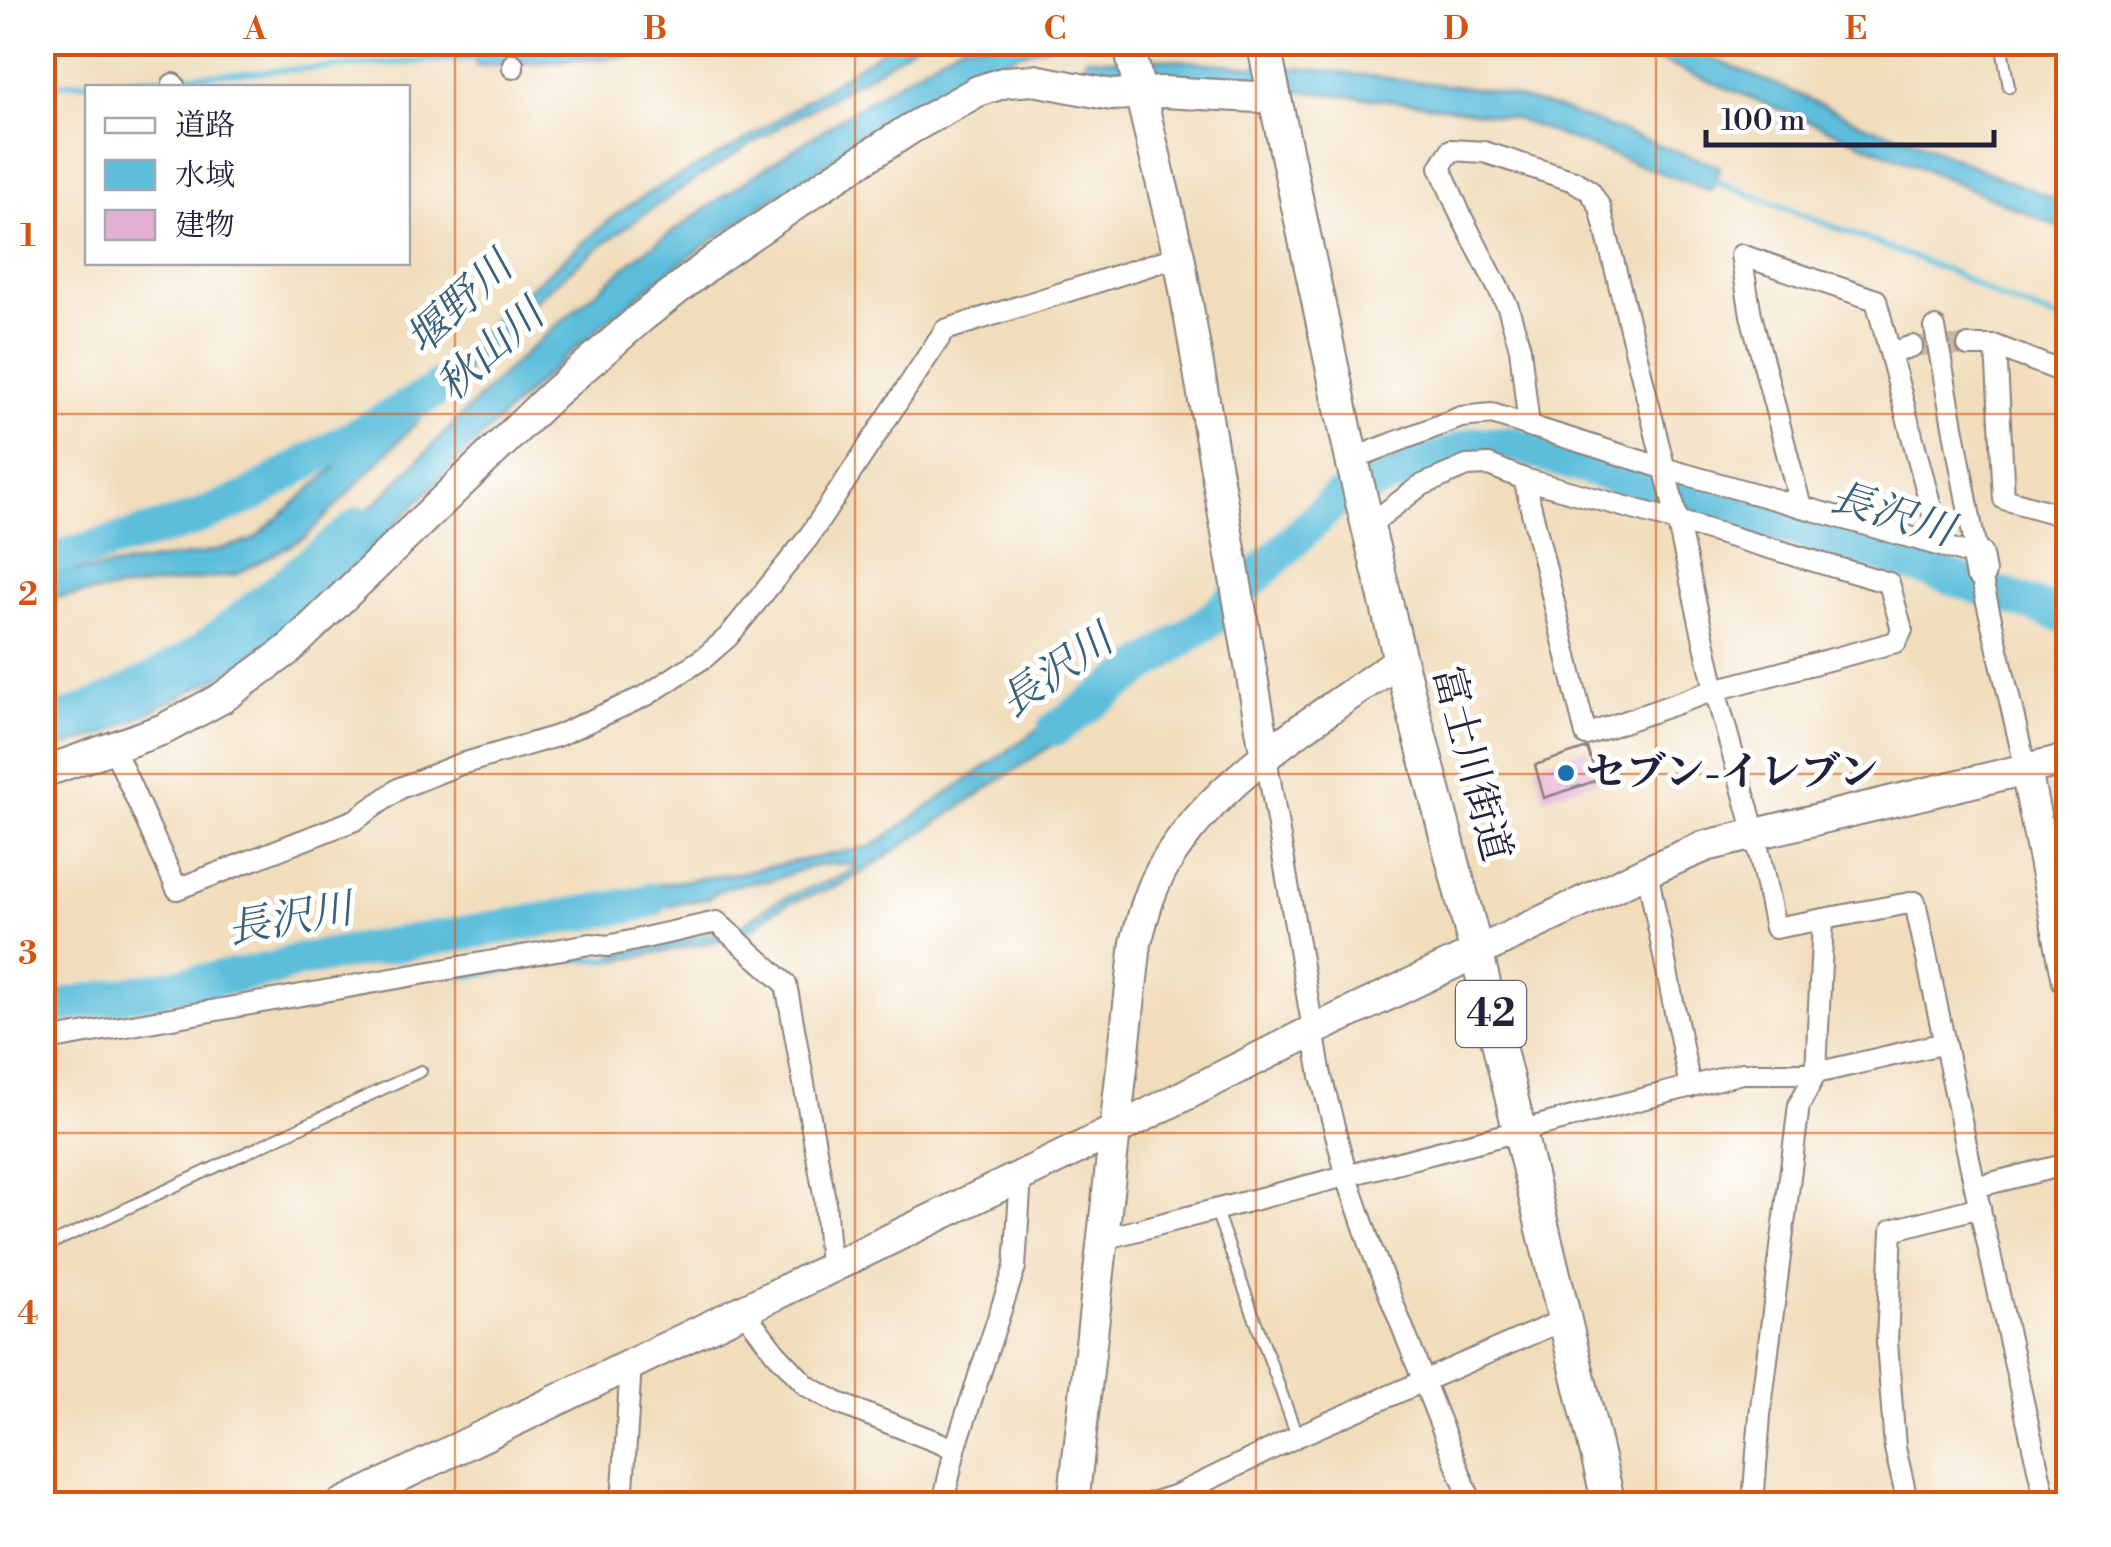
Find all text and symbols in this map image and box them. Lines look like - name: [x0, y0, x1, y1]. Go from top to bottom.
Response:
- text: A: [243, 9, 268, 49]
- text: B: [643, 9, 667, 49]
- text: C: [1044, 9, 1066, 49]
- text: D: [1443, 9, 1469, 49]
- text: E: [1845, 9, 1867, 49]
- legend: [85, 85, 410, 265]
- scale bar: [1706, 85, 1994, 147]
- text: 100 m: [1721, 102, 1805, 140]
- text: 道路: [175, 107, 235, 145]
- text: 水域: [175, 157, 235, 195]
- text: 建物: [175, 207, 235, 245]
- text: 1: [20, 216, 36, 256]
- water label: 堰野川: [396, 239, 527, 366]
- water label: 秋山川: [426, 286, 559, 413]
- water label: 長沢川: [1824, 471, 1964, 560]
- text: 2: [18, 575, 38, 615]
- water label: 長沢川: [990, 612, 1127, 730]
- street label: 富士川街道: [1421, 661, 1521, 867]
- place label: セブン-イレブン: [1586, 748, 1879, 798]
- marker: セブン-イレブン: [1555, 762, 1577, 784]
- water label: 長沢川: [223, 882, 361, 957]
- text: 3: [18, 934, 38, 974]
- road number: 42: [1456, 981, 1526, 1047]
- text: 4: [17, 1294, 39, 1334]

